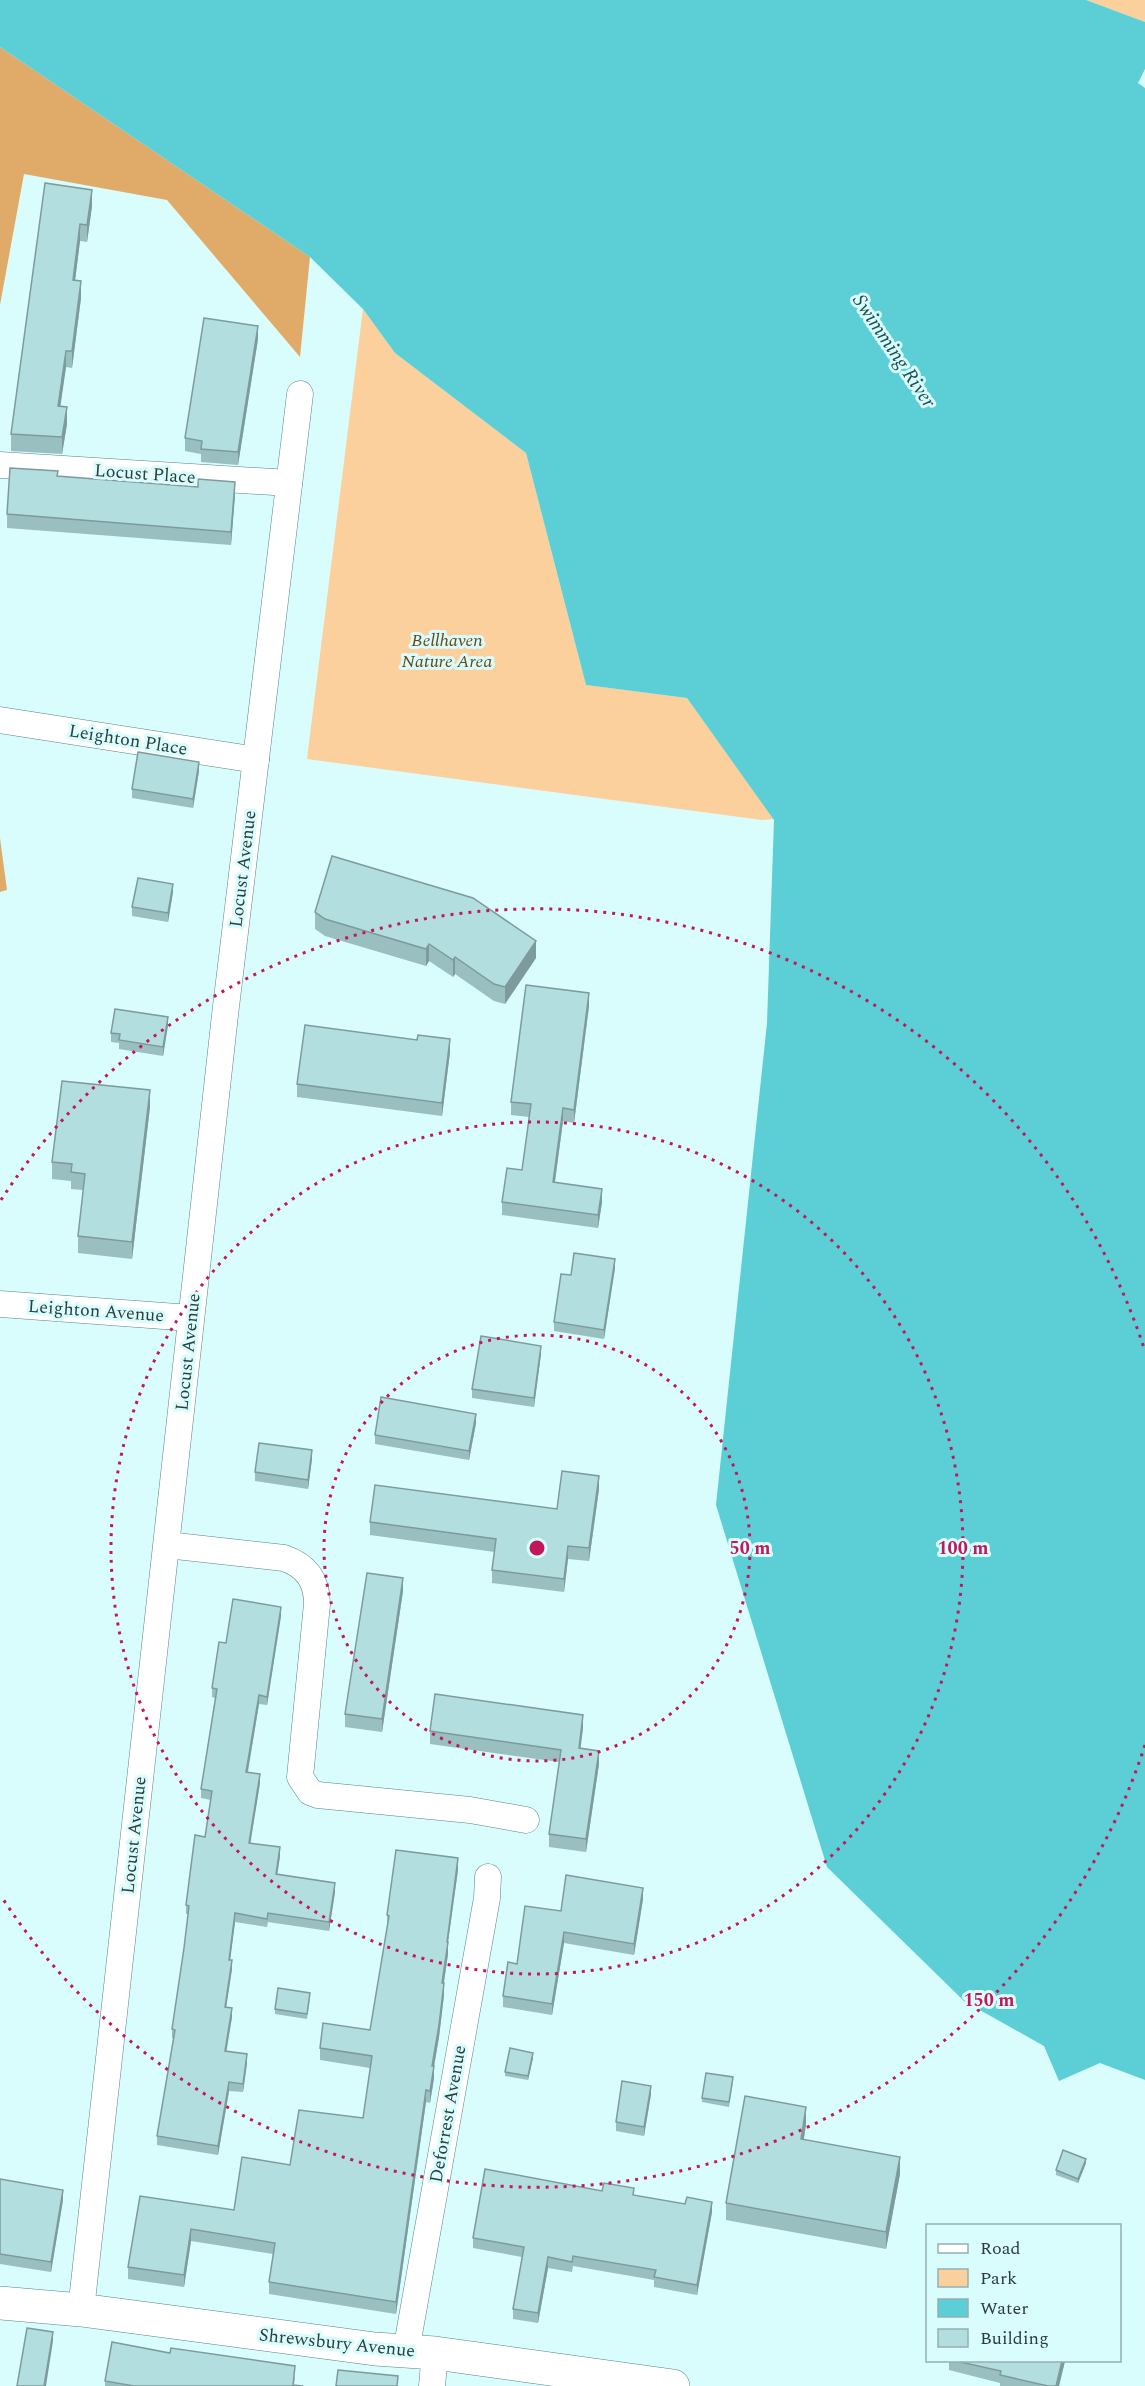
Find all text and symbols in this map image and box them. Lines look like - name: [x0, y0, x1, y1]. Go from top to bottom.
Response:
- water label: Swimming River: [845, 288, 944, 415]
- street label: Locust Place: [94, 457, 196, 491]
- park label: Bellhaven Nature Area: [402, 627, 492, 675]
- street label: Leighton Place: [67, 717, 189, 763]
- street label: Locust Avenue: [222, 809, 264, 929]
- street label: Locust Avenue: [168, 1292, 208, 1412]
- street label: Leighton Avenue: [27, 1293, 165, 1329]
- text: 50 m: [730, 1535, 770, 1562]
- text: 100 m: [937, 1535, 989, 1562]
- centre of rings: [527, 1538, 547, 1558]
- street label: Locust Avenue: [114, 1775, 154, 1895]
- text: 150 m: [963, 1987, 1015, 2014]
- street label: Deforrest Avenue: [423, 2043, 473, 2185]
- legend: [926, 2224, 1121, 2362]
- text: Road: [980, 2235, 1021, 2262]
- text: Park: [980, 2265, 1017, 2292]
- text: Water: [980, 2295, 1028, 2322]
- street label: Shrewsbury Avenue: [258, 2321, 416, 2365]
- text: Building: [980, 2325, 1049, 2352]

